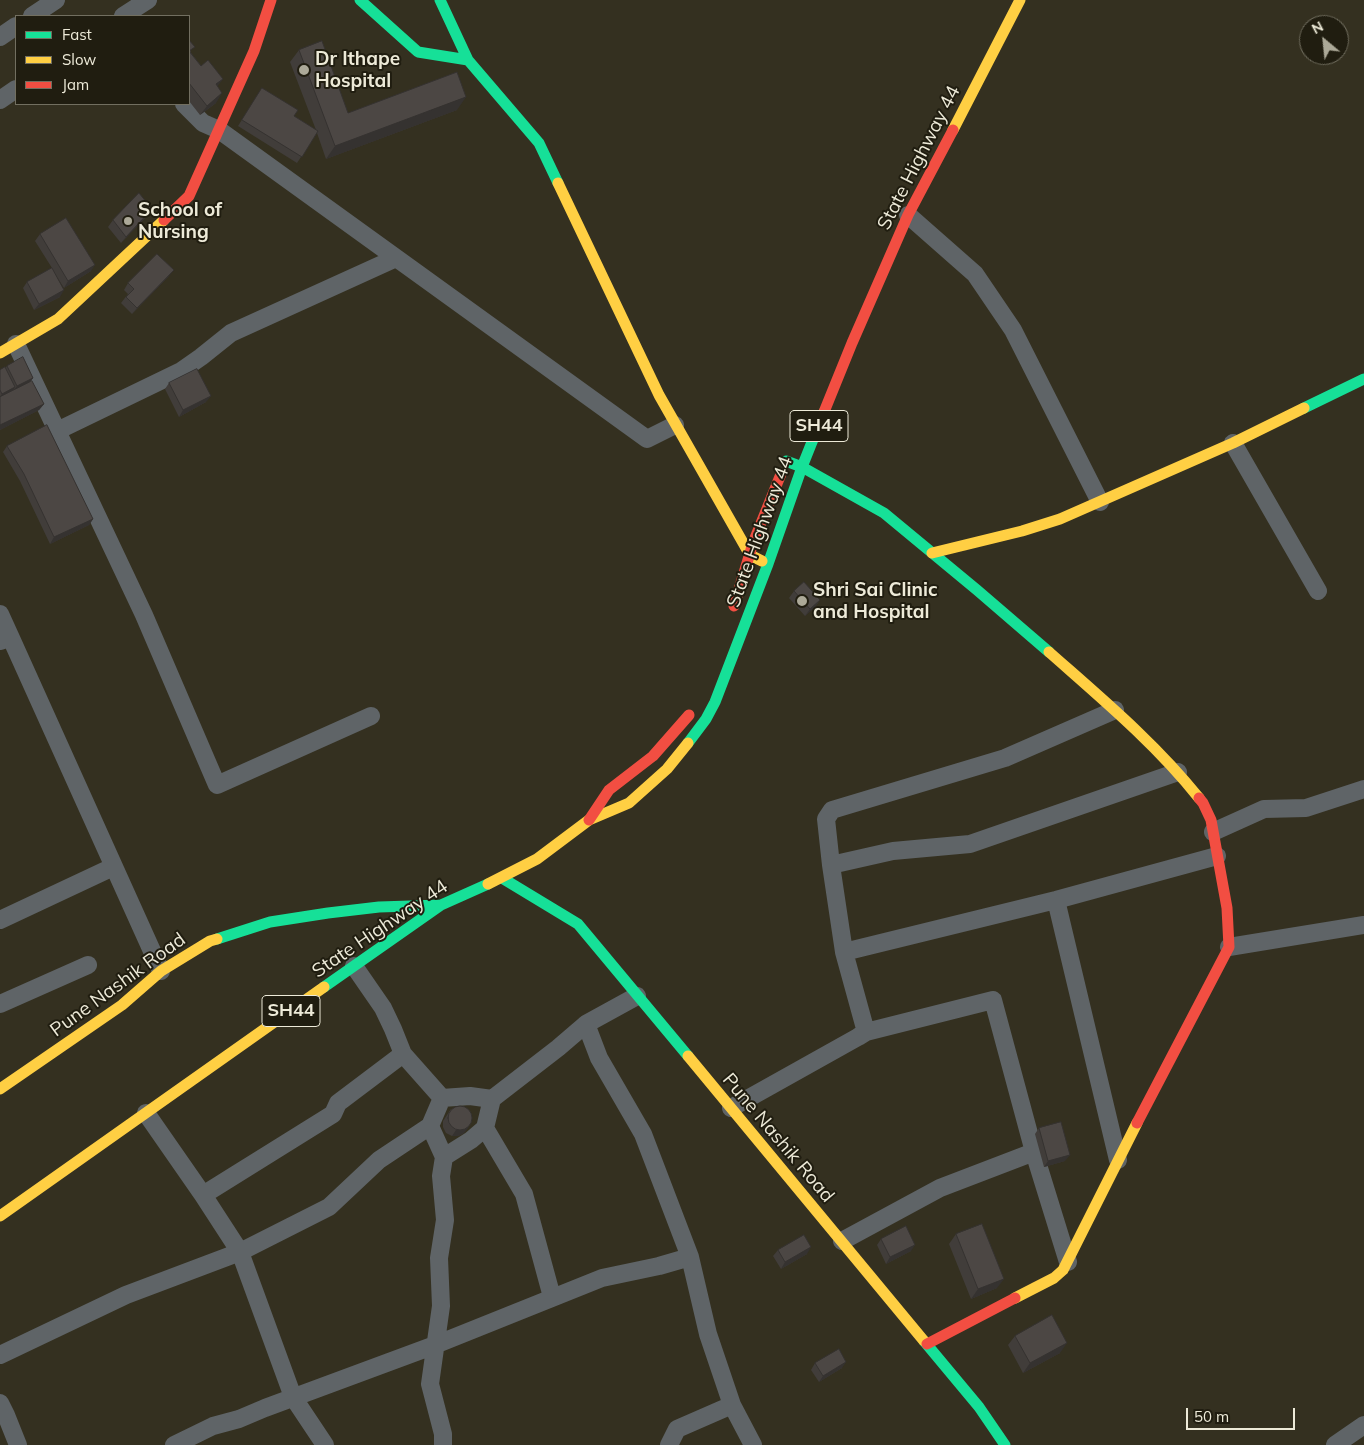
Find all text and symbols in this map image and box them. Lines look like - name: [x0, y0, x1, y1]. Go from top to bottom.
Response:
- legend: [15, 15, 190, 105]
- north arrow: [1299, 15, 1349, 65]
- text: N: [1309, 17, 1326, 38]
- text: Fast: [62, 25, 92, 44]
- place label: Dr Ithape Hospital: [315, 48, 400, 92]
- text: Slow: [62, 50, 96, 69]
- marker: Dr Ithape Hospital: [297, 63, 311, 77]
- text: Jam: [62, 75, 89, 94]
- street label: State Highway 44: [873, 82, 965, 234]
- place label: School of Nursing: [138, 199, 222, 243]
- marker: School of Nursing: [122, 215, 134, 227]
- road number: SH44: [790, 411, 848, 442]
- street label: State Highway 44: [722, 454, 798, 610]
- place label: Shri Sai Clinic and Hospital: [813, 579, 937, 623]
- marker: Shri Sai Clinic and Hospital: [795, 594, 809, 608]
- street label: State Highway 44: [308, 875, 452, 983]
- street label: Pune Nashik Road: [46, 928, 190, 1042]
- road number: SH44: [262, 996, 320, 1026]
- street label: Pune Nashik Road: [717, 1069, 839, 1207]
- scale bar: [1189, 1398, 1298, 1430]
- text: 50 m: [1194, 1407, 1229, 1426]

